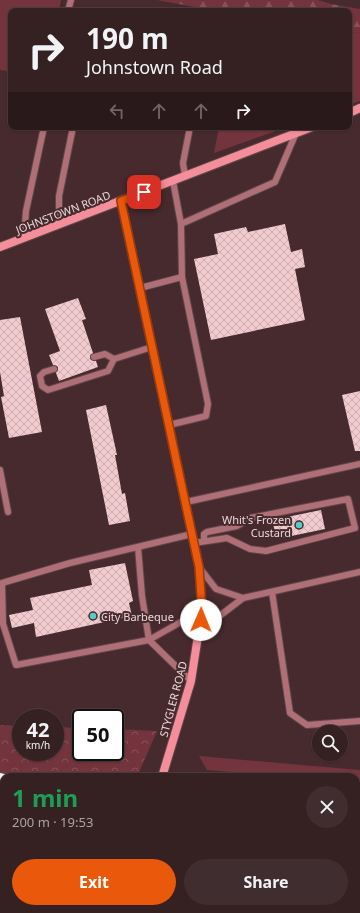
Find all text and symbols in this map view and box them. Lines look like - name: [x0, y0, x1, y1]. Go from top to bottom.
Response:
- text: 190 m: [86, 19, 169, 57]
- icon: right: [20, 24, 72, 76]
- text: Johnstown Road: [86, 55, 223, 79]
- icon: left: [106, 100, 128, 122]
- icon: ahead: [148, 100, 170, 122]
- icon: ahead: [190, 100, 212, 122]
- icon: right: [232, 100, 254, 122]
- pin: [127, 175, 161, 209]
- icon: arrive: [133, 181, 155, 203]
- street label: JOHNSTOWN ROAD: [13, 187, 112, 237]
- place label: Whit's Frozen Custard: [222, 512, 291, 540]
- marker: Whit's Frozen Custard: [294, 520, 304, 530]
- position arrow: [180, 599, 222, 641]
- place label: City Barbeque: [101, 609, 174, 624]
- marker: City Barbeque: [88, 611, 98, 621]
- street label: STYGLER ROAD: [156, 659, 190, 739]
- speed limit sign: 50: [72, 709, 124, 761]
- text: 42: [27, 716, 49, 743]
- map controls: [312, 725, 348, 761]
- button: search: [312, 725, 348, 761]
- text: km/h: [26, 738, 50, 752]
- text: 1 min: [12, 781, 78, 814]
- button: close: [306, 786, 348, 828]
- text: 200 m · 19:53: [12, 813, 93, 831]
- button: Exit: [12, 859, 176, 905]
- button: Share: [184, 859, 348, 905]

